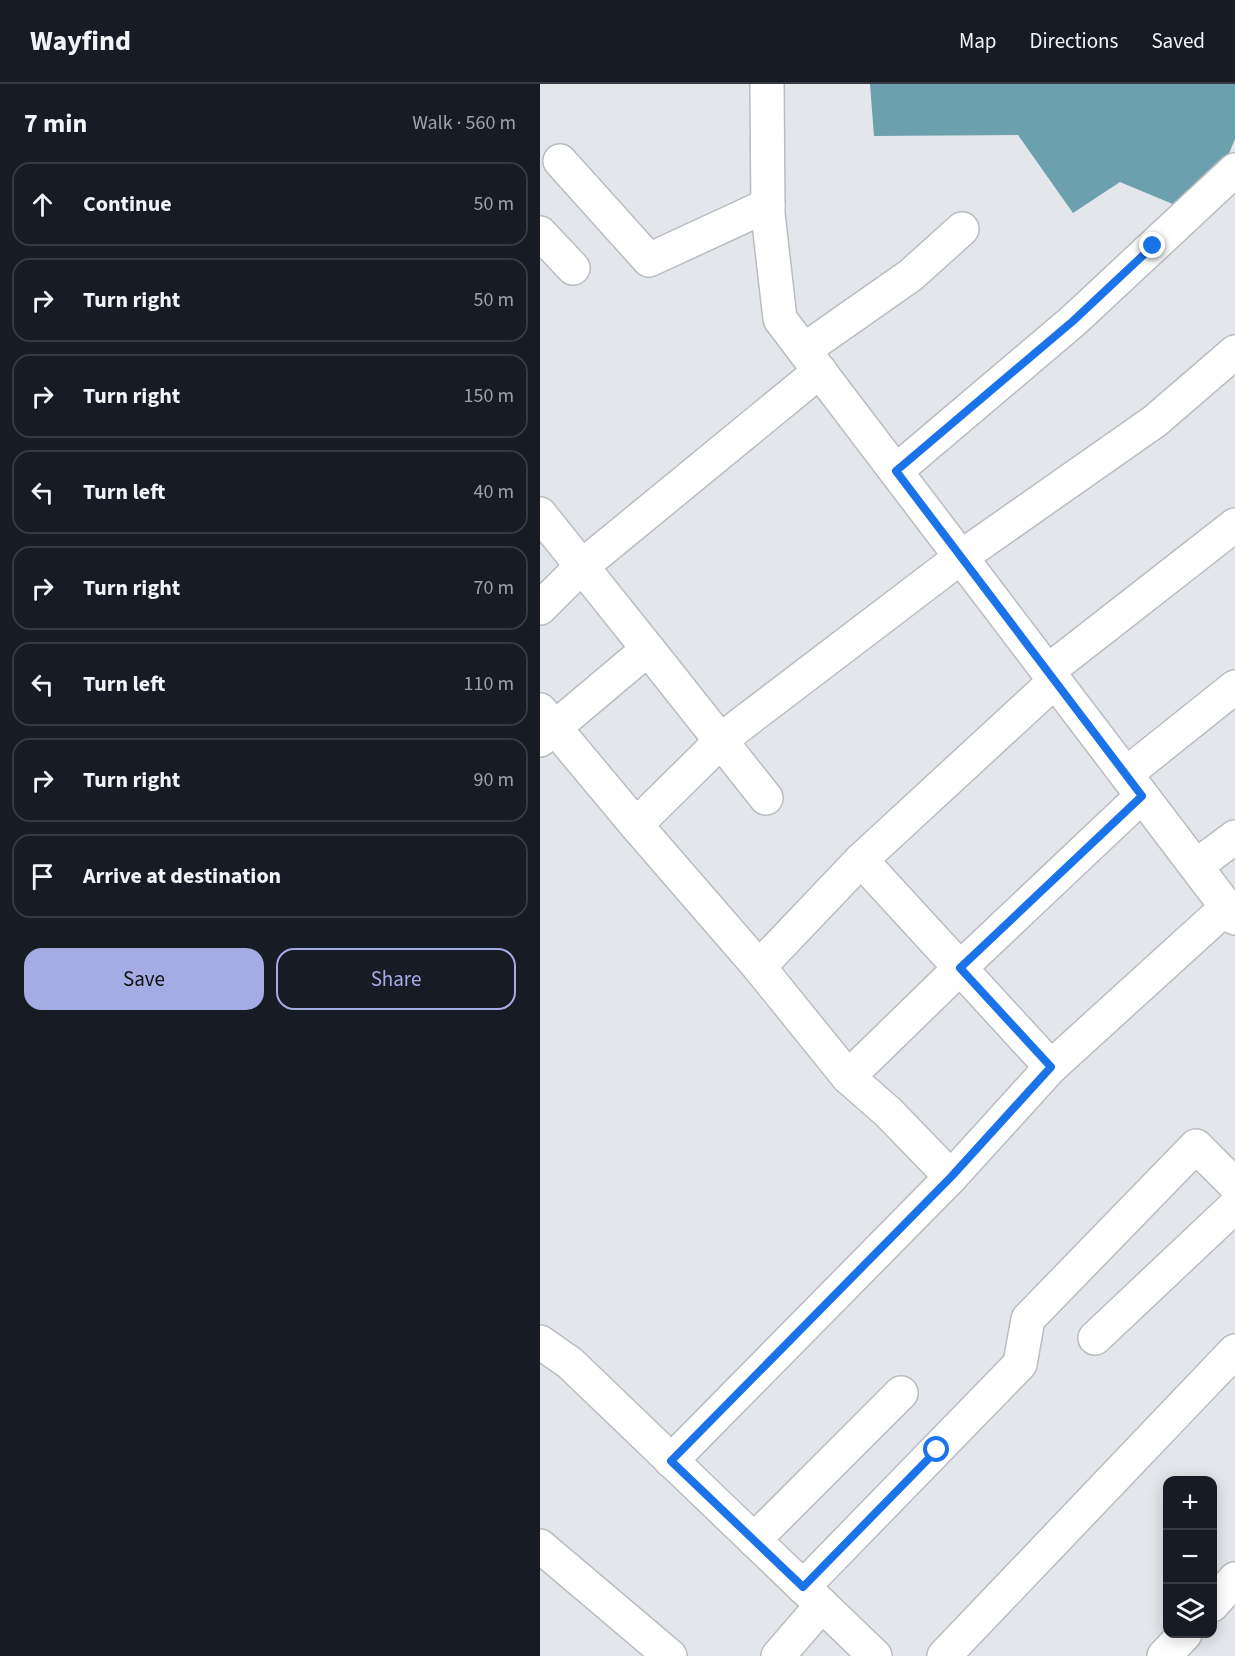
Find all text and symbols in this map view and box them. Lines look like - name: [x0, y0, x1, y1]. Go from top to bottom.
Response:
- text: Wayfind: [30, 21, 131, 61]
- text: Map: [959, 26, 997, 56]
- text: Directions: [1030, 26, 1118, 56]
- text: Saved: [1151, 26, 1205, 56]
- text: 7 min: [24, 105, 87, 142]
- text: Walk · 560 m: [412, 109, 516, 137]
- icon: ahead: [26, 188, 59, 221]
- text: Continue: [83, 188, 172, 220]
- text: 50 m: [474, 190, 514, 218]
- route end: [1139, 232, 1165, 258]
- icon: right: [26, 284, 59, 317]
- text: Turn right: [83, 284, 180, 316]
- text: 50 m: [474, 286, 514, 314]
- icon: right: [26, 380, 59, 413]
- text: Turn right: [83, 380, 180, 412]
- text: 150 m: [464, 382, 514, 410]
- icon: left: [26, 476, 59, 509]
- text: Turn left: [83, 476, 165, 508]
- text: 40 m: [474, 478, 514, 506]
- icon: right: [26, 572, 59, 605]
- text: Turn right: [83, 572, 180, 604]
- text: 70 m: [474, 574, 514, 602]
- icon: left: [26, 668, 59, 701]
- text: Turn left: [83, 668, 165, 700]
- text: 110 m: [464, 670, 514, 698]
- icon: right: [26, 764, 59, 797]
- text: Turn right: [83, 764, 180, 796]
- text: 90 m: [474, 766, 514, 794]
- icon: arrive: [26, 860, 59, 893]
- text: Arrive at destination: [83, 860, 281, 892]
- button: Save: [24, 948, 264, 1010]
- button: Share: [276, 948, 516, 1010]
- route start: [923, 1436, 949, 1462]
- map controls: [1163, 1476, 1217, 1638]
- button: +: [1163, 1476, 1217, 1530]
- button: −: [1163, 1530, 1217, 1584]
- button: layers: [1163, 1584, 1217, 1638]

